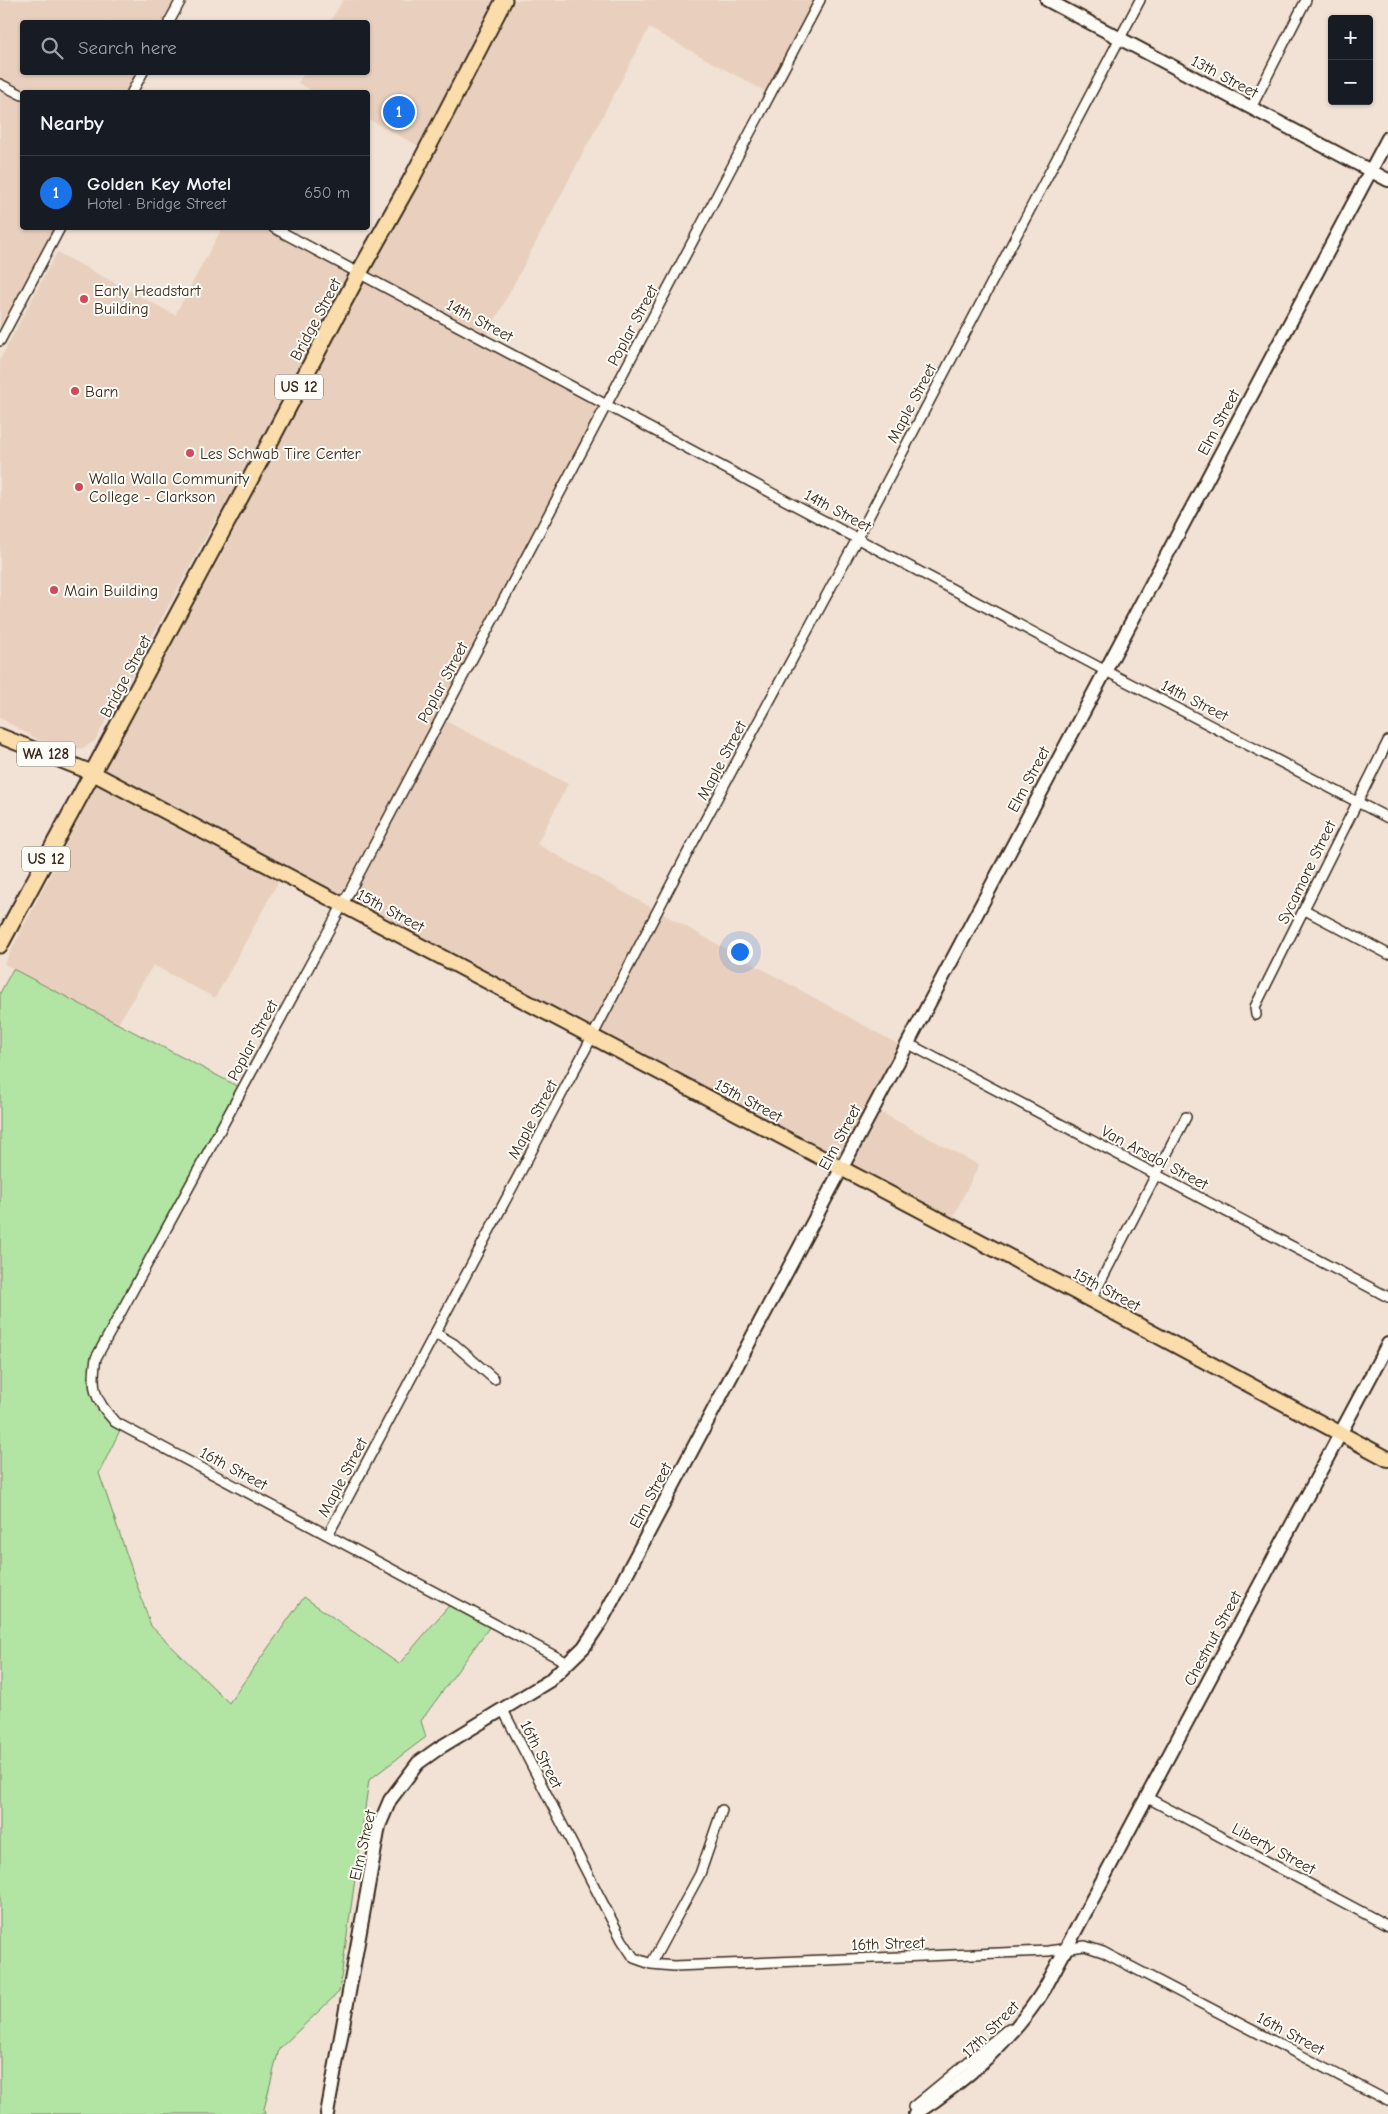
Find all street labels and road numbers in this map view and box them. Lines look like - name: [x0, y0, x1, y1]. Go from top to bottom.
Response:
- street label: 13th Street: [1188, 52, 1261, 102]
- street label: Bridge Street: [287, 275, 345, 364]
- street label: Poplar Street: [604, 282, 662, 369]
- street label: 14th Street: [443, 296, 516, 346]
- street label: Maple Street: [883, 360, 940, 446]
- road number: US 12: [275, 374, 323, 400]
- street label: Elm Street: [1194, 386, 1244, 458]
- street label: 14th Street: [801, 486, 874, 536]
- street label: Bridge Street: [97, 632, 155, 721]
- street label: Poplar Street: [414, 639, 472, 726]
- street label: 14th Street: [1158, 676, 1231, 726]
- street label: Maple Street: [693, 717, 750, 803]
- road number: WA 128: [17, 742, 75, 766]
- street label: Elm Street: [1004, 743, 1054, 815]
- street label: Sycamore Street: [1274, 817, 1340, 927]
- road number: US 12: [22, 846, 70, 872]
- street label: 15th Street: [354, 886, 428, 936]
- street label: Poplar Street: [224, 997, 282, 1084]
- street label: Maple Street: [504, 1076, 561, 1162]
- street label: 15th Street: [712, 1076, 786, 1126]
- street label: Elm Street: [815, 1101, 865, 1173]
- street label: Van Arsdol Street: [1098, 1122, 1211, 1194]
- street label: 15th Street: [1070, 1265, 1144, 1315]
- street label: Maple Street: [314, 1434, 371, 1520]
- street label: 16th Street: [197, 1444, 271, 1494]
- street label: Elm Street: [626, 1459, 676, 1531]
- street label: Chestnut Street: [1180, 1588, 1246, 1689]
- street label: 16th Street: [516, 1718, 566, 1792]
- street label: Elm Street: [346, 1808, 380, 1882]
- street label: Liberty Street: [1229, 1819, 1319, 1879]
- street label: 16th Street: [851, 1934, 926, 1954]
- street label: 17th Street: [959, 1997, 1023, 2062]
- street label: 16th Street: [1254, 2009, 1328, 2059]

